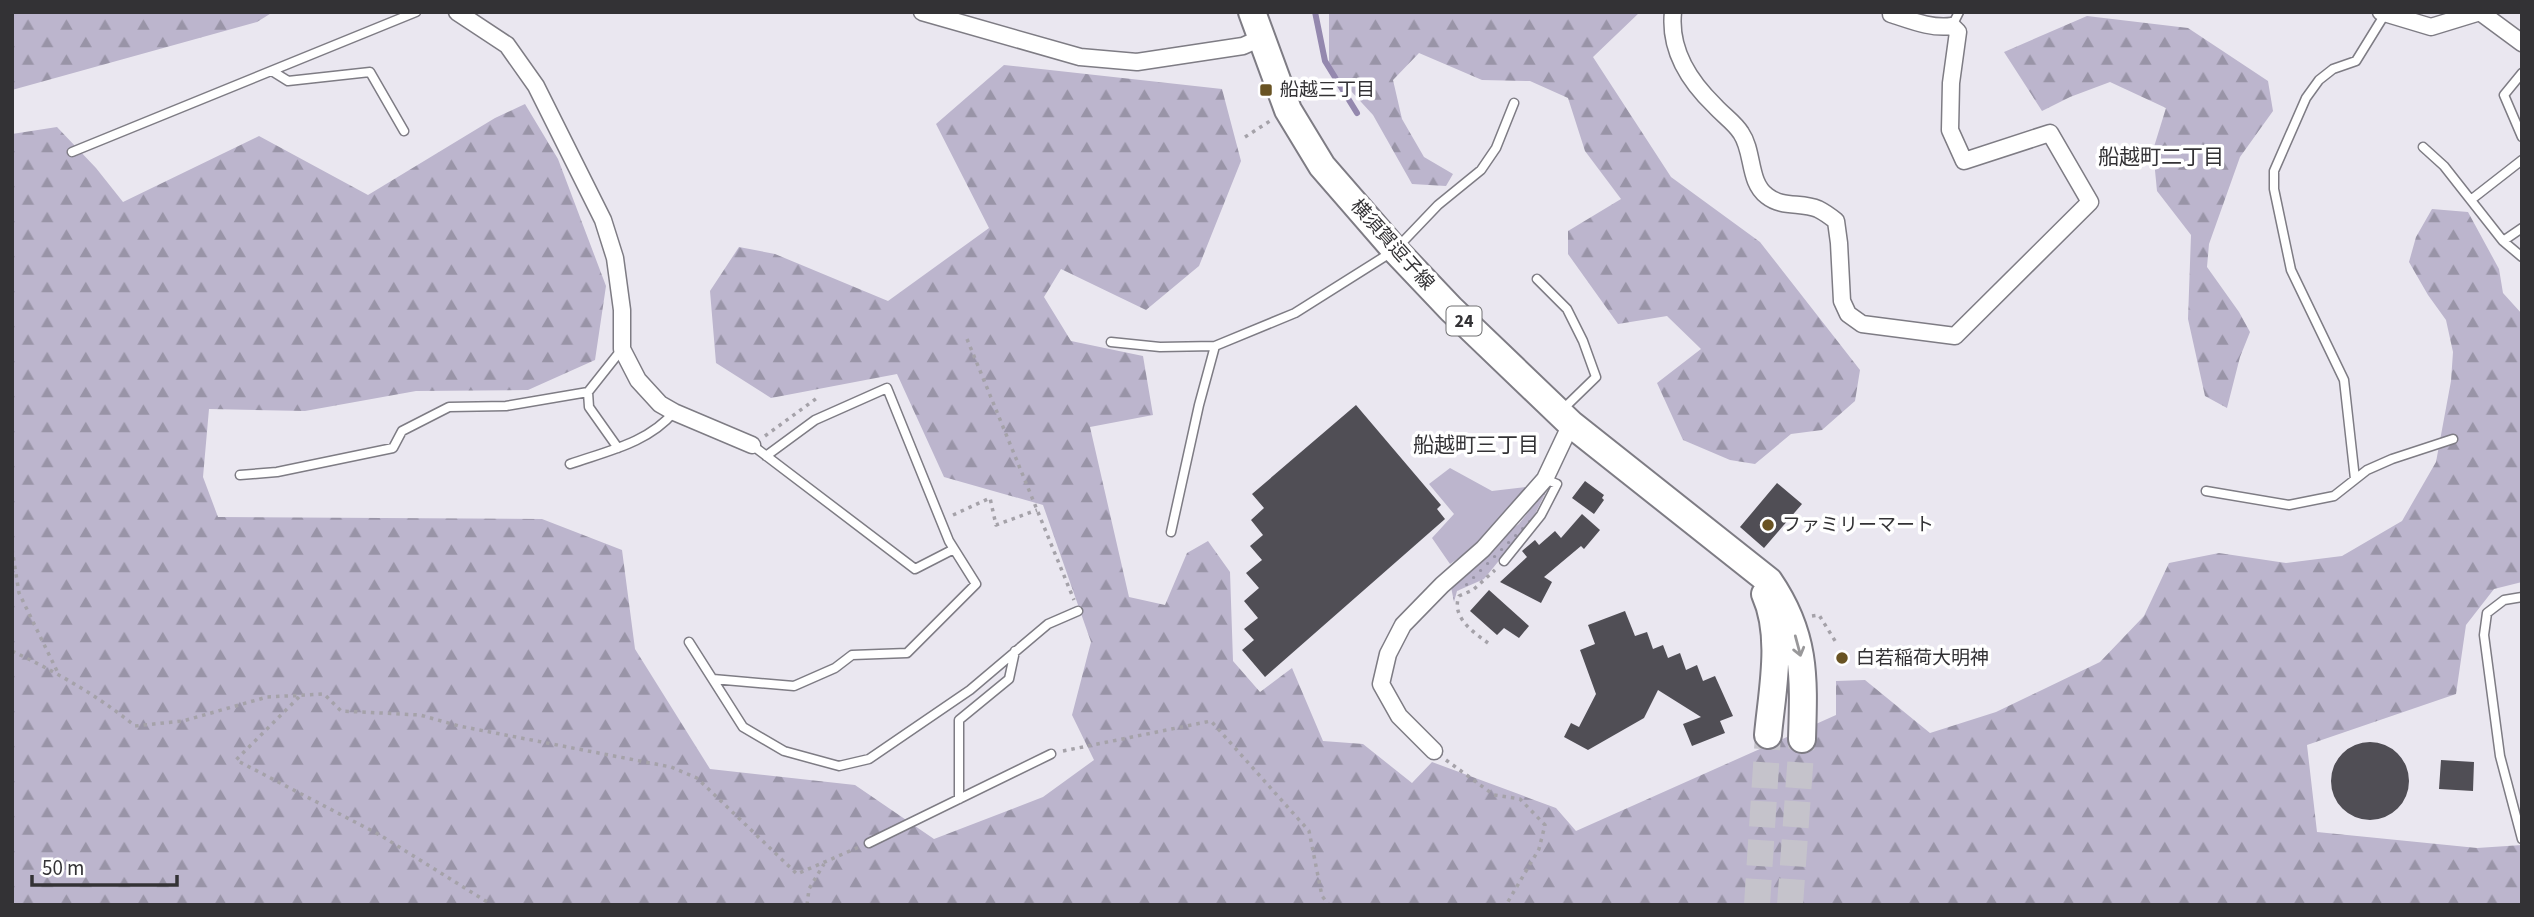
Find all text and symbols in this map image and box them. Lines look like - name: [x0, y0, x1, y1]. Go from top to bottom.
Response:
- place label: 船越三丁目: [1280, 77, 1375, 104]
- marker: 船越三丁目: [1258, 82, 1274, 98]
- district label: 船越町二丁目: [2098, 142, 2224, 172]
- street label: 横須賀逗子線: [1344, 194, 1440, 296]
- road number: 24: [1446, 306, 1482, 335]
- district label: 船越町三丁目: [1413, 430, 1539, 460]
- place label: ファミリーマート: [1782, 512, 1934, 539]
- marker: ファミリーマート: [1760, 517, 1776, 533]
- one-way arrow: [1793, 635, 1806, 657]
- place label: 白若稲荷大明神: [1856, 645, 1989, 672]
- marker: 白若稲荷大明神: [1834, 650, 1850, 666]
- scale bar: [32, 844, 177, 888]
- text: 50 m: [42, 853, 84, 883]

